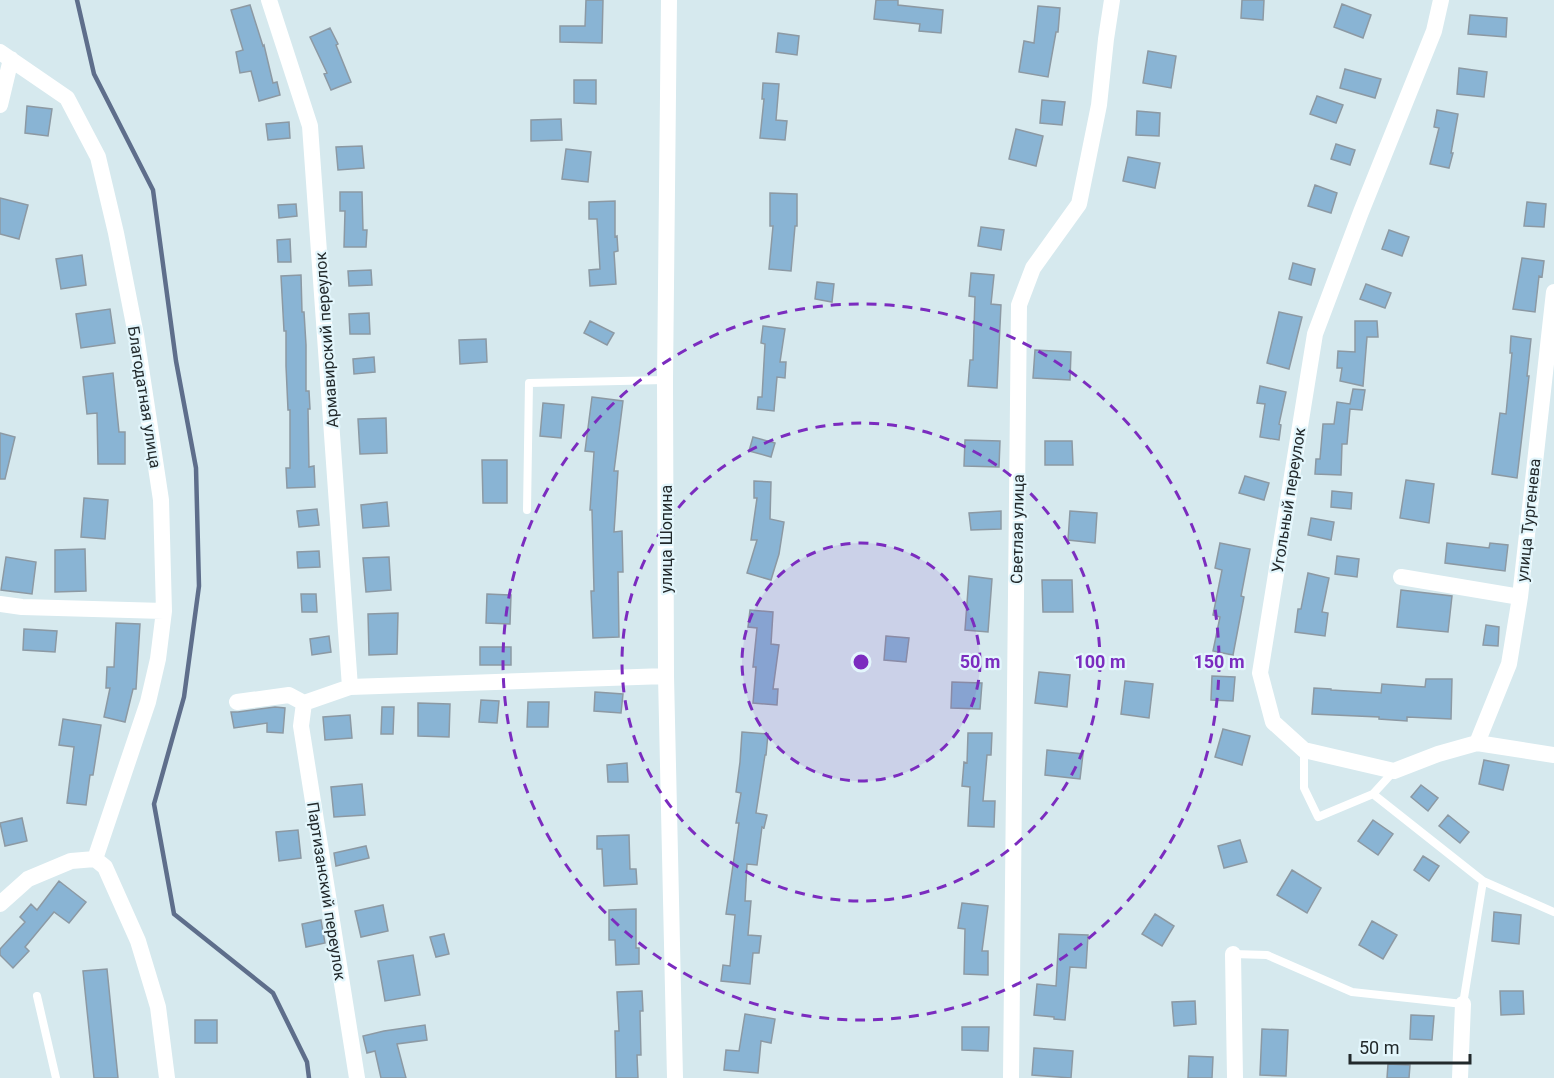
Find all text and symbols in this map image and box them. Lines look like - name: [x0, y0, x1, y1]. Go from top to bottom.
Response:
- street label: Армавирский переулок: [311, 251, 342, 429]
- street label: Благодатная улица: [124, 325, 165, 470]
- street label: Угольный переулок: [1268, 426, 1309, 574]
- street label: улица Тургенева: [1513, 458, 1544, 583]
- street label: Светлая улица: [1007, 474, 1028, 584]
- street label: улица Шопина: [657, 485, 676, 593]
- text: 50 m: [960, 651, 1000, 672]
- text: 100 m: [1074, 651, 1126, 672]
- text: 150 m: [1193, 651, 1245, 672]
- centre of rings: [851, 652, 871, 672]
- street label: Партизанский переулок: [303, 801, 350, 982]
- scale bar: [1350, 1027, 1470, 1065]
- text: 50 m: [1359, 1037, 1399, 1058]

